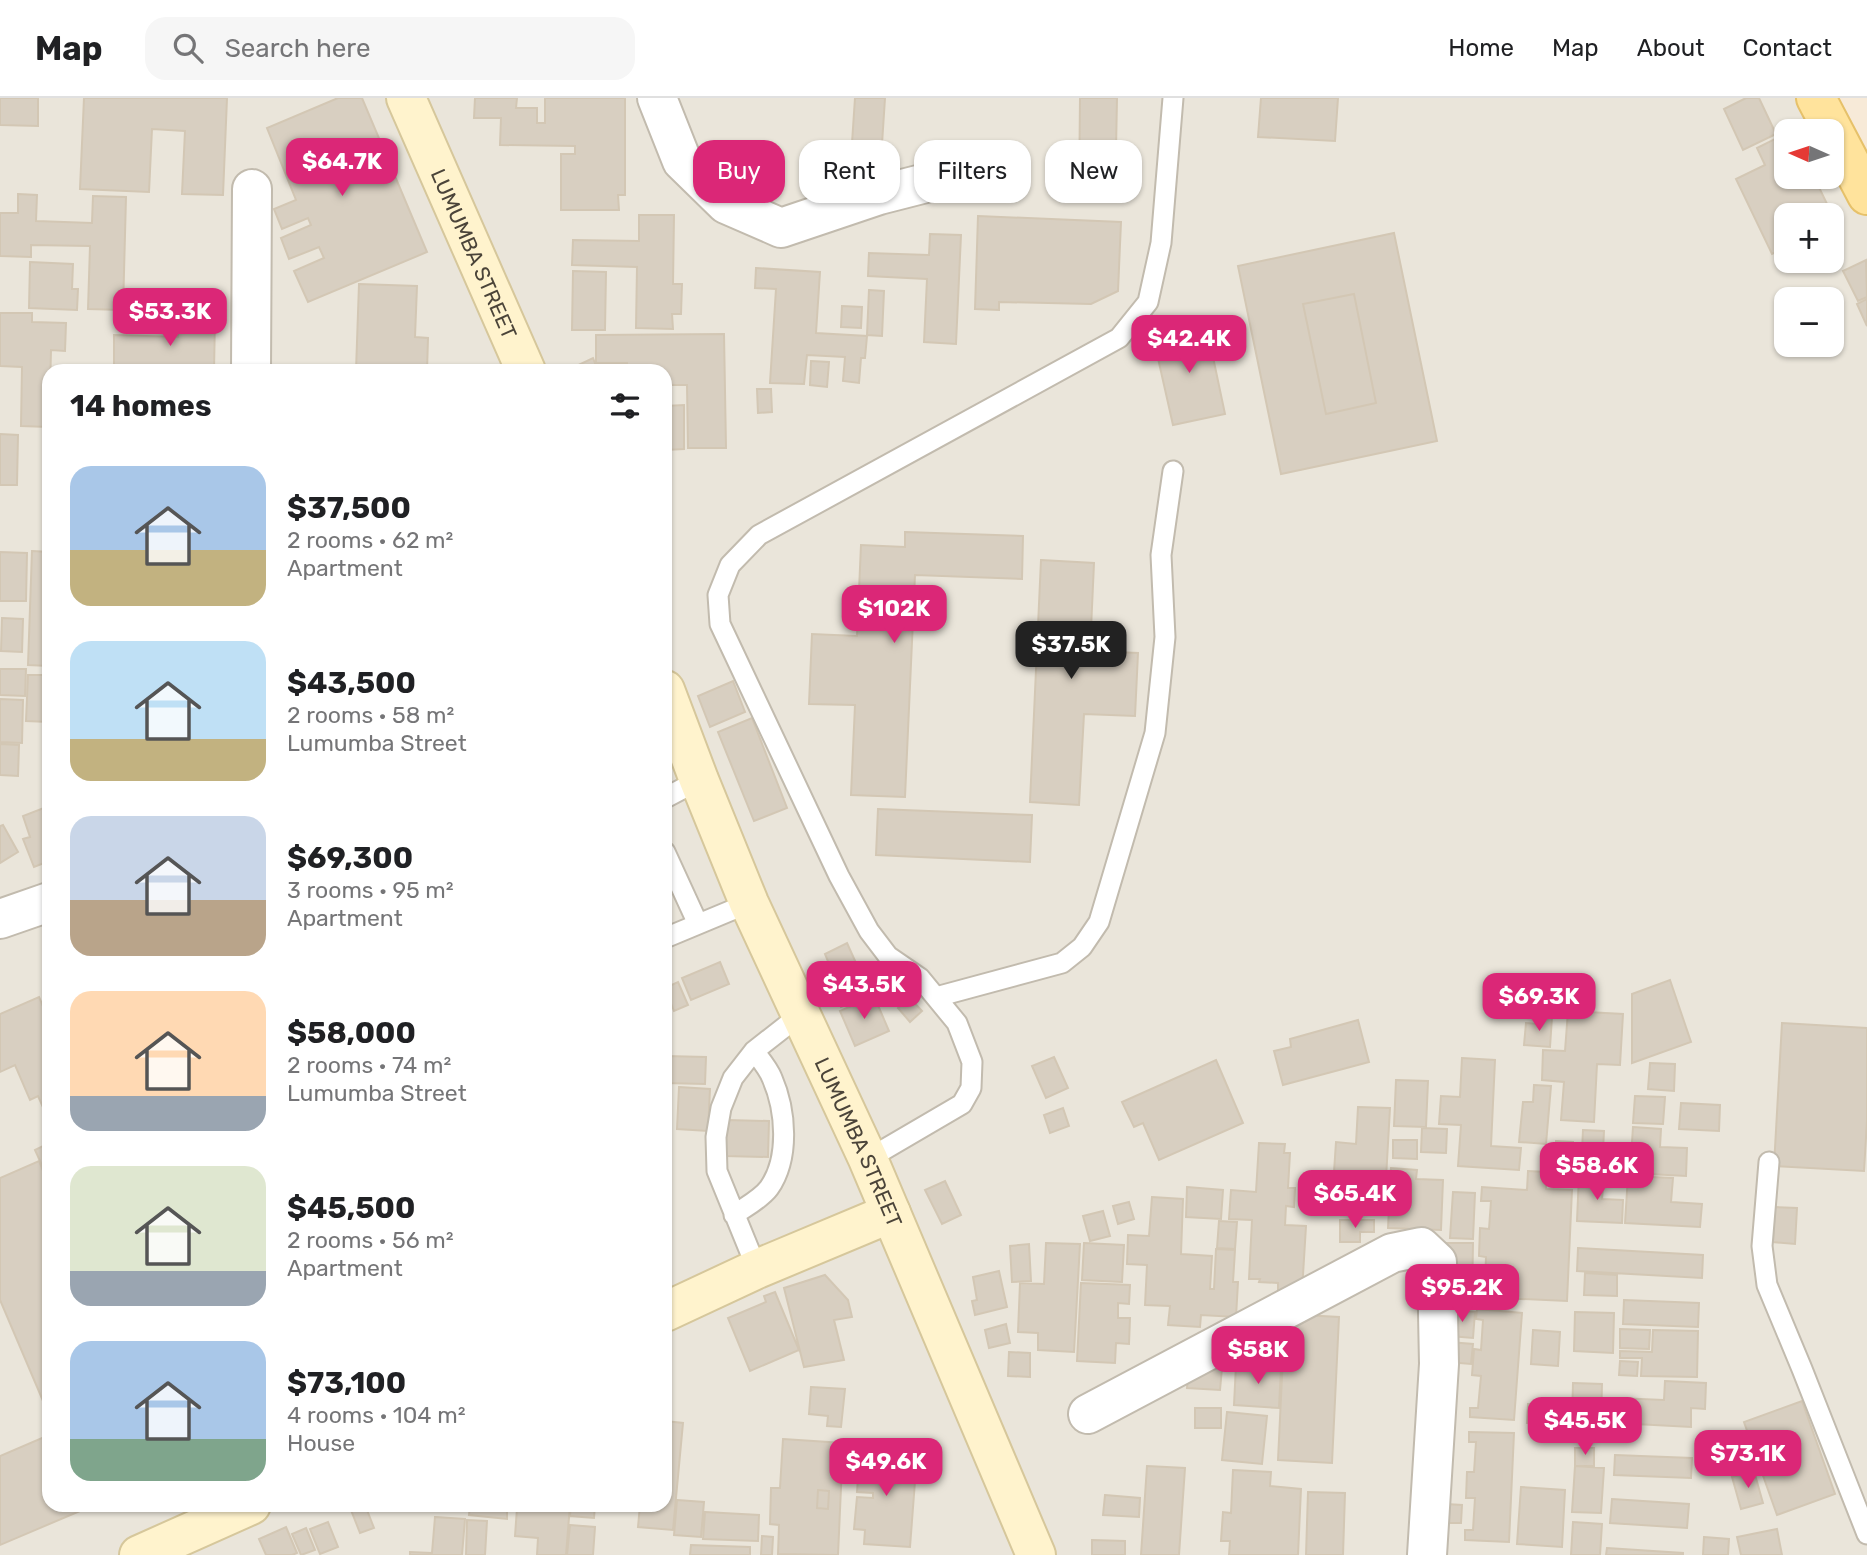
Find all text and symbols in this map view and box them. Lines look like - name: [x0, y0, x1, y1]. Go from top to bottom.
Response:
- search box: [145, 17, 635, 80]
- text: Map: [35, 29, 103, 68]
- icon: search: [169, 29, 207, 67]
- text: Search here: [225, 33, 370, 64]
- text: Home: [1448, 34, 1514, 62]
- text: Map: [1552, 34, 1599, 62]
- text: About: [1637, 34, 1705, 62]
- text: Contact: [1743, 34, 1832, 62]
- north arrow: [1774, 119, 1844, 189]
- map controls: [1774, 119, 1844, 357]
- pin: $64.7K: [285, 139, 399, 198]
- chip: Buy: [693, 140, 785, 203]
- chip: Rent: [799, 140, 900, 203]
- chip: Filters: [914, 140, 1031, 203]
- chip: New: [1045, 140, 1142, 203]
- text: $64.7K: [302, 147, 382, 175]
- street label: LUMUMBA STREET: [426, 165, 523, 343]
- button: +: [1774, 203, 1844, 273]
- button: −: [1774, 287, 1844, 357]
- pin: $53.3K: [113, 288, 227, 348]
- text: $53.3K: [129, 297, 211, 325]
- pin: $42.4K: [1132, 316, 1246, 375]
- text: $42.4K: [1147, 324, 1231, 352]
- icon: filters: [606, 387, 644, 425]
- text: 14 homes: [70, 388, 212, 424]
- text: $37,500: [287, 490, 411, 526]
- icon: home: [126, 494, 210, 578]
- text: 2 rooms · 62 m²: [287, 526, 453, 554]
- text: Apartment: [287, 554, 403, 582]
- pin: $102K: [845, 586, 943, 645]
- text: $102K: [858, 594, 930, 622]
- pin: $37.5K: [1014, 622, 1128, 681]
- text: $37.5K: [1031, 630, 1111, 658]
- text: $43,500: [287, 665, 416, 701]
- icon: home: [126, 669, 210, 753]
- text: 2 rooms · 58 m²: [287, 701, 454, 729]
- text: Lumumba Street: [287, 729, 467, 757]
- text: $69,300: [287, 840, 413, 876]
- icon: home: [126, 844, 210, 928]
- text: 3 rooms · 95 m²: [287, 876, 454, 904]
- text: Apartment: [287, 904, 403, 932]
- pin: $43.5K: [807, 962, 921, 1021]
- text: $43.5K: [823, 970, 905, 998]
- pin: $69.3K: [1482, 974, 1596, 1033]
- text: $69.3K: [1499, 982, 1579, 1010]
- text: $58,000: [287, 1015, 416, 1051]
- icon: home: [126, 1019, 210, 1103]
- text: 2 rooms · 74 m²: [287, 1051, 451, 1079]
- street label: LUMUMBA STREET: [810, 1053, 908, 1231]
- text: Lumumba Street: [287, 1079, 467, 1107]
- pin: $58.6K: [1540, 1142, 1654, 1202]
- text: $58.6K: [1556, 1151, 1638, 1179]
- pin: $65.4K: [1298, 1170, 1412, 1230]
- text: $65.4K: [1314, 1179, 1396, 1207]
- text: $45,500: [287, 1190, 415, 1226]
- icon: home: [126, 1194, 210, 1278]
- text: 2 rooms · 56 m²: [287, 1226, 454, 1254]
- text: Apartment: [287, 1254, 403, 1282]
- pin: $95.2K: [1405, 1264, 1519, 1324]
- text: $95.2K: [1421, 1273, 1503, 1301]
- pin: $58K: [1217, 1326, 1299, 1386]
- text: $58K: [1227, 1335, 1289, 1363]
- text: $73,100: [287, 1365, 406, 1401]
- icon: home: [126, 1369, 210, 1453]
- pin: $45.5K: [1528, 1398, 1642, 1457]
- text: 4 rooms · 104 m²: [287, 1401, 466, 1429]
- text: $45.5K: [1544, 1406, 1626, 1434]
- text: House: [287, 1429, 355, 1457]
- pin: $73.1K: [1691, 1430, 1805, 1490]
- pin: $49.6K: [829, 1438, 943, 1498]
- text: $73.1K: [1710, 1439, 1786, 1467]
- text: $49.6K: [845, 1447, 927, 1475]

